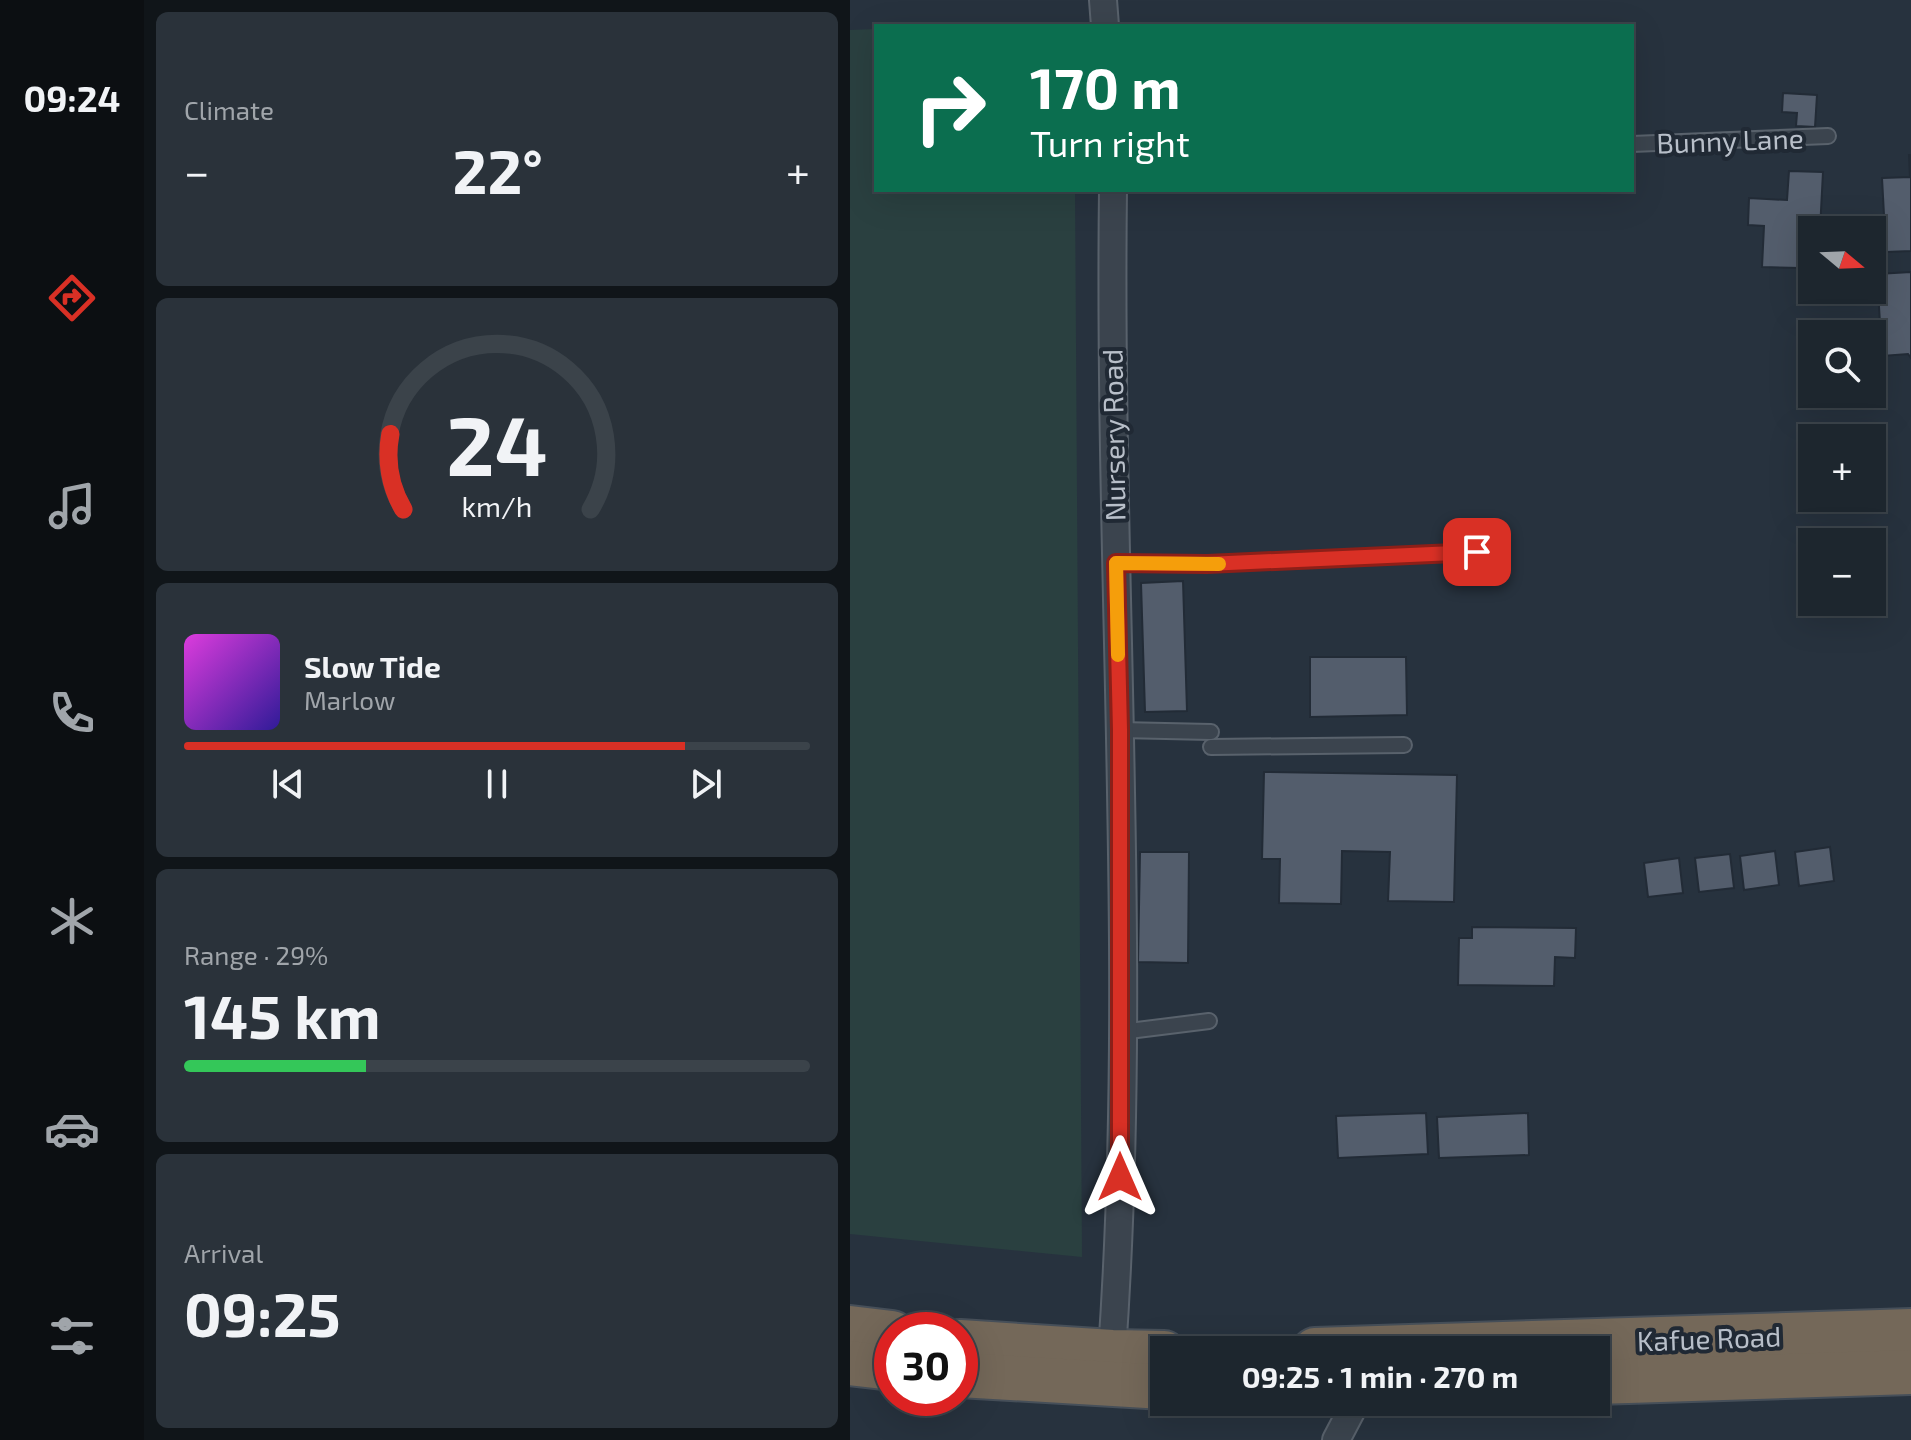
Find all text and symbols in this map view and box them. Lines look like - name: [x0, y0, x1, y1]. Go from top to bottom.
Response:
- text: 170 m: [1030, 53, 1181, 120]
- icon: right: [898, 56, 1002, 160]
- text: 09:24: [23, 76, 121, 119]
- text: Climate: [184, 94, 274, 125]
- street label: Bunny Lane: [1656, 120, 1804, 160]
- text: Turn right: [1030, 121, 1190, 164]
- text: 22°: [453, 134, 543, 206]
- text: −: [184, 144, 210, 197]
- text: +: [786, 144, 810, 197]
- north arrow: [1798, 216, 1886, 304]
- map controls: [1798, 216, 1886, 616]
- icon: directions: [44, 270, 100, 326]
- button: search: [1798, 320, 1886, 408]
- street label: Nursery Road: [1094, 349, 1132, 521]
- text: 24: [446, 393, 548, 493]
- button: +: [1798, 424, 1886, 512]
- icon: music: [44, 478, 100, 534]
- text: km/h: [462, 489, 532, 524]
- pin: [1443, 518, 1511, 586]
- button: −: [1798, 528, 1886, 616]
- icon: arrive: [1455, 530, 1499, 574]
- text: Slow Tide: [304, 648, 441, 684]
- text: Marlow: [304, 684, 395, 715]
- icon: phone: [44, 685, 100, 741]
- icon: previous: [266, 762, 310, 806]
- icon: pause: [475, 762, 519, 806]
- icon: next: [684, 762, 728, 806]
- icon: climate: [44, 893, 100, 949]
- text: Range · 29%: [184, 939, 328, 970]
- text: 145 km: [184, 979, 381, 1051]
- icon: car: [44, 1101, 100, 1157]
- position arrow: [1078, 1135, 1162, 1219]
- text: Arrival: [184, 1237, 263, 1268]
- text: 09:25: [184, 1277, 341, 1349]
- icon: filters: [44, 1308, 100, 1364]
- speed limit sign: 30: [874, 1312, 978, 1416]
- street label: Kafue Road: [1636, 1318, 1782, 1358]
- text: 09:25 · 1 min · 270 m: [1242, 1358, 1518, 1394]

